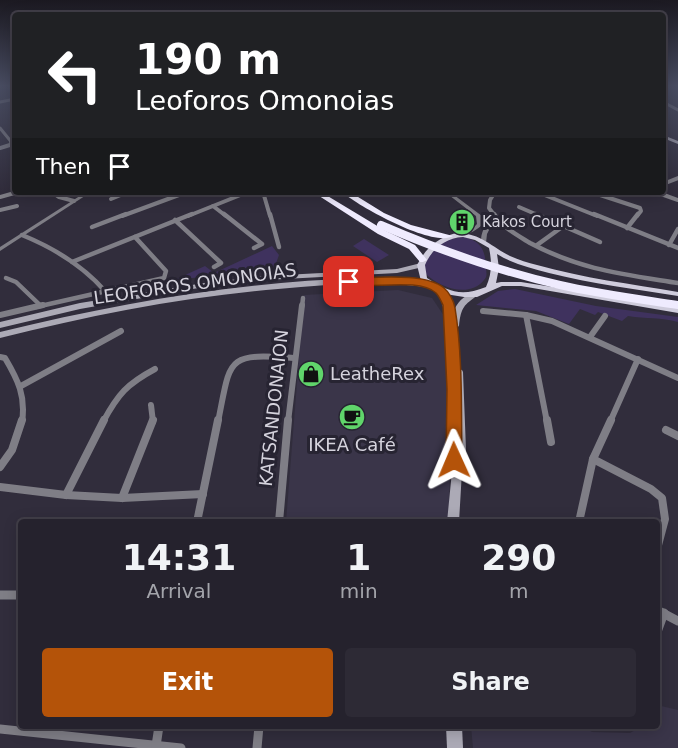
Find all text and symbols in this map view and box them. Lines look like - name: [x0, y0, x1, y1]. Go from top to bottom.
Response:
- text: 190 m: [135, 35, 281, 84]
- icon: left: [36, 36, 114, 114]
- text: Leoforos Omonoias: [135, 85, 394, 116]
- icon: arrive: [103, 150, 136, 183]
- text: Then: [36, 154, 91, 179]
- building icon: Kakos Court: [447, 207, 477, 237]
- place label: Kakos Court: [482, 213, 572, 231]
- pin: [323, 256, 374, 307]
- street label: LEOFOROS OMONOIAS: [92, 259, 298, 308]
- icon: arrive: [332, 265, 365, 298]
- street label: KATSANDONAION: [255, 328, 292, 487]
- shop icon: LeatheRex: [296, 359, 326, 389]
- place label: LeatheRex: [330, 363, 425, 384]
- cafe icon: IKEA Café: [337, 402, 367, 432]
- position arrow: [422, 428, 486, 492]
- place label: IKEA Café: [308, 434, 396, 455]
- text: 14:31: [122, 537, 236, 578]
- text: 1: [346, 537, 371, 578]
- text: 290: [481, 537, 556, 578]
- text: Arrival: [146, 579, 211, 603]
- text: min: [340, 579, 378, 603]
- text: m: [509, 579, 529, 603]
- button: Exit: [42, 648, 333, 717]
- button: Share: [345, 648, 636, 717]

